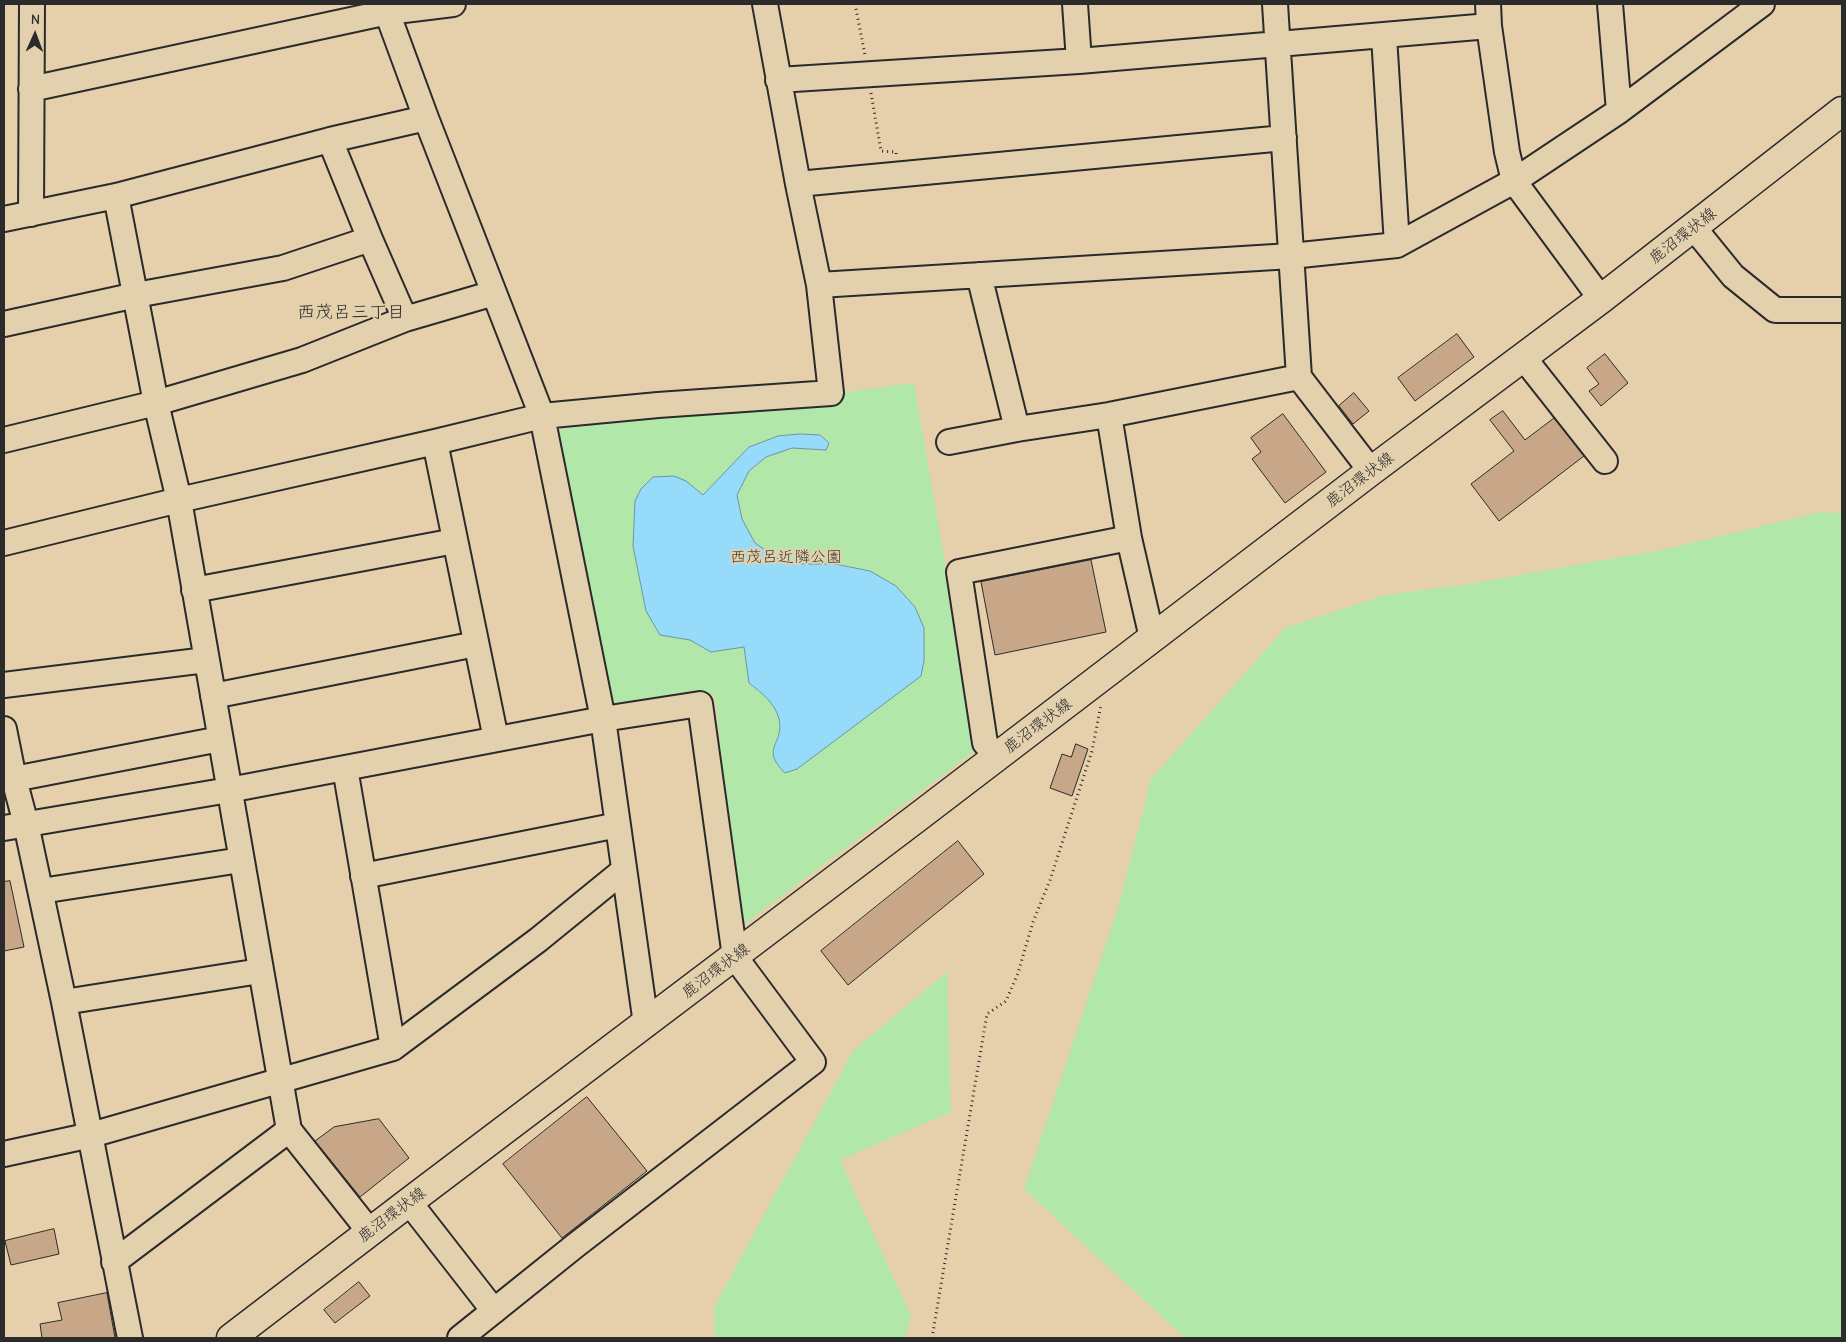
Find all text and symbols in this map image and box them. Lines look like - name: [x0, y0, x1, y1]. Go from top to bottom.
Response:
- north arrow: [10, 10, 60, 60]
- text: N: [31, 11, 40, 28]
- street label: 鹿沼環状線: [1646, 204, 1720, 268]
- district label: 西茂呂三丁目: [297, 302, 405, 324]
- street label: 鹿沼環状線: [1322, 448, 1398, 512]
- park label: 西茂呂近隣公園: [730, 547, 842, 567]
- street label: 鹿沼環状線: [1000, 694, 1076, 758]
- street label: 鹿沼環状線: [678, 939, 754, 1003]
- street label: 鹿沼環状線: [354, 1183, 430, 1247]

